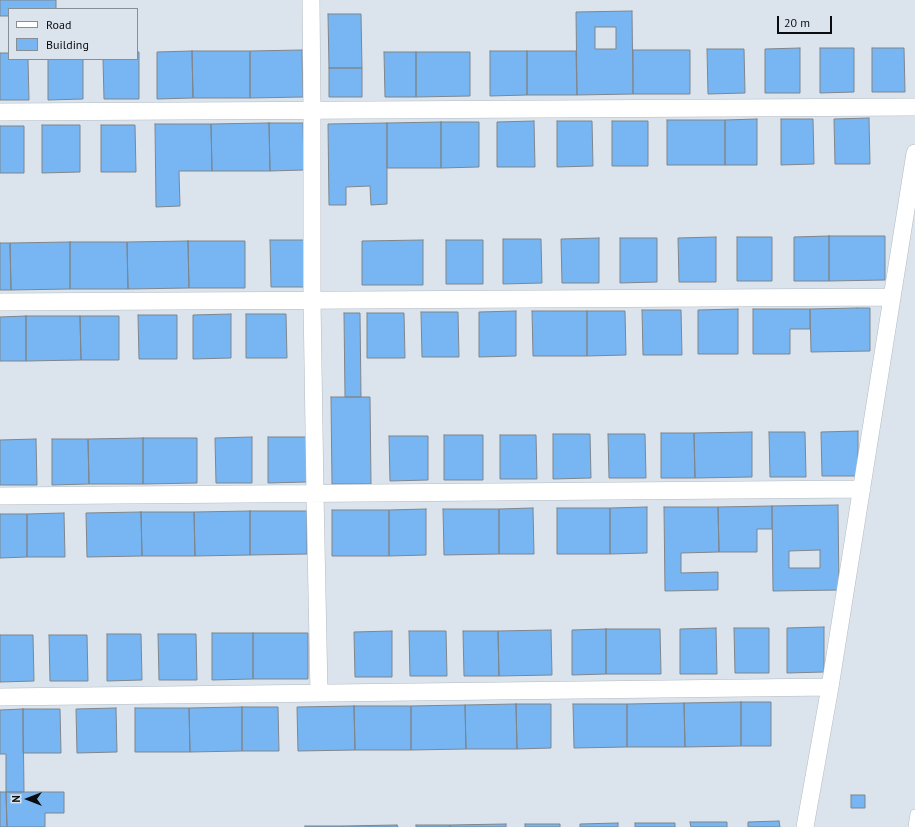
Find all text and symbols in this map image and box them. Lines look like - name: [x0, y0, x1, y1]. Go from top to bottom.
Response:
- legend: [8, 8, 138, 60]
- scale bar: [779, 8, 834, 34]
- text: 20 m: [784, 15, 810, 30]
- text: Road: [46, 17, 71, 32]
- text: Building: [46, 37, 89, 52]
- north arrow: [8, 779, 48, 819]
- text: N: [9, 795, 23, 803]

